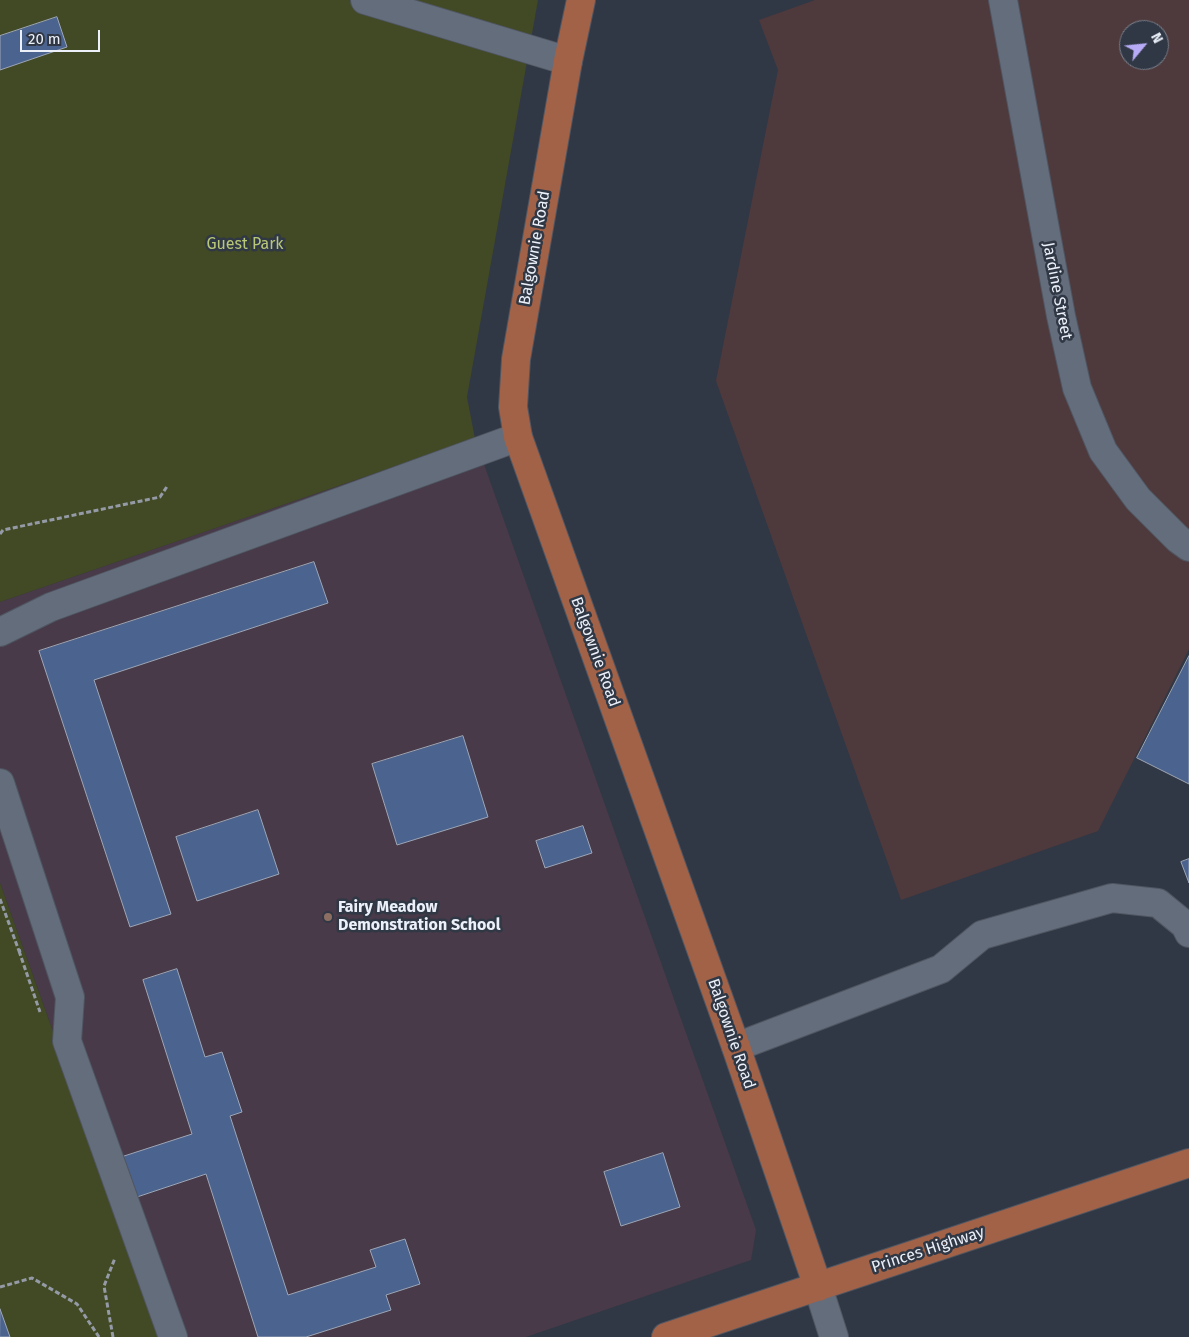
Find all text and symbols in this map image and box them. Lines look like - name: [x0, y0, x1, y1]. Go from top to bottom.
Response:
- scale bar: [22, 20, 102, 52]
- north arrow: [1119, 20, 1169, 70]
- text: 20 m: [28, 30, 61, 48]
- text: N: [1147, 30, 1166, 46]
- street label: Balgownie Road: [516, 189, 554, 307]
- park label: Guest Park: [206, 235, 284, 255]
- street label: Jardine Street: [1038, 241, 1076, 341]
- street label: Balgownie Road: [566, 594, 624, 710]
- place label: Fairy Meadow Demonstration School: [338, 898, 500, 936]
- marker: Fairy Meadow Demonstration School: [322, 911, 334, 923]
- street label: Balgownie Road: [703, 976, 759, 1092]
- street label: Princes Highway: [869, 1223, 987, 1277]

